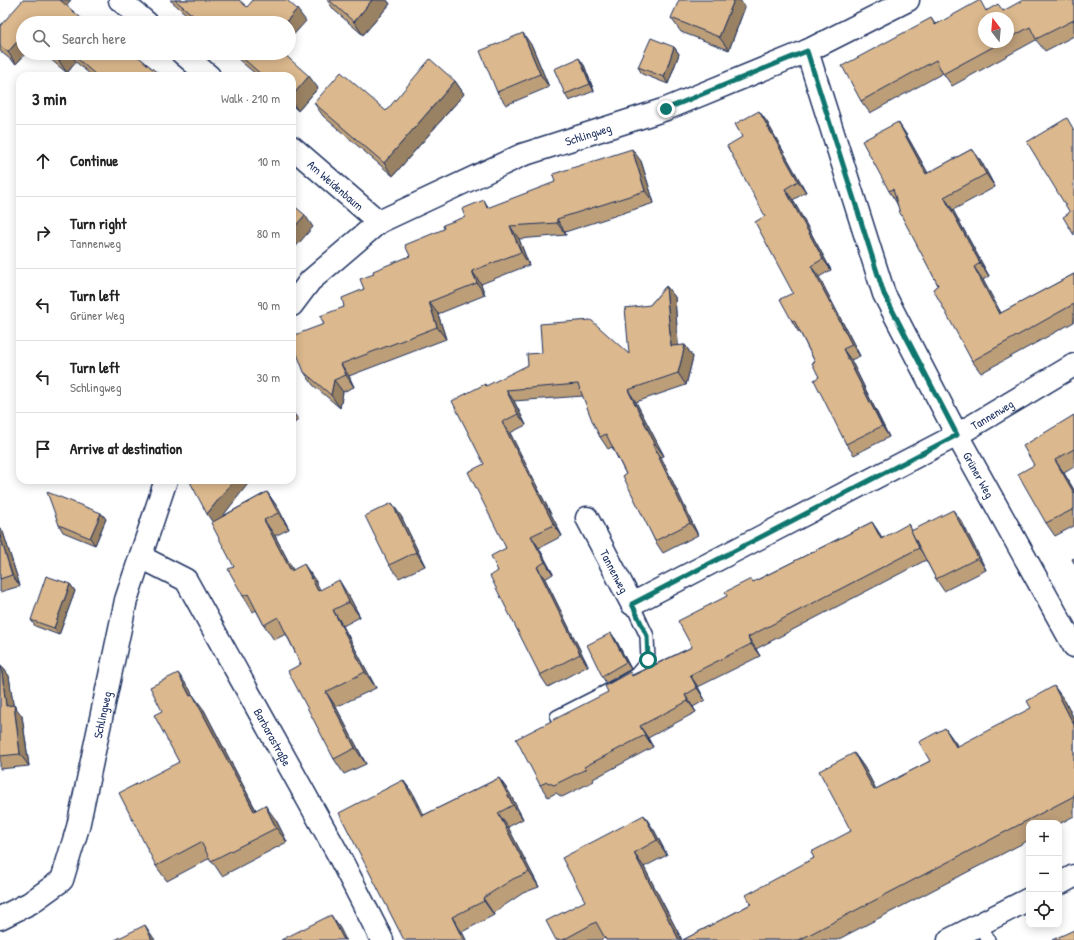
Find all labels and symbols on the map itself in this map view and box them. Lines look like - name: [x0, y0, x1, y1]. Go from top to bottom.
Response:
- north arrow: [978, 12, 1014, 48]
- route end: [657, 100, 675, 118]
- street label: Schlingweg: [563, 119, 613, 149]
- street label: Am Weidenbaum: [304, 156, 368, 214]
- street label: Tannenweg: [967, 395, 1016, 434]
- street label: Grüner Weg: [959, 448, 999, 501]
- street label: Tannenweg: [596, 546, 633, 596]
- route start: [639, 651, 657, 669]
- street label: Schlingweg: [88, 690, 115, 740]
- street label: Barbarastraße: [250, 705, 296, 769]

